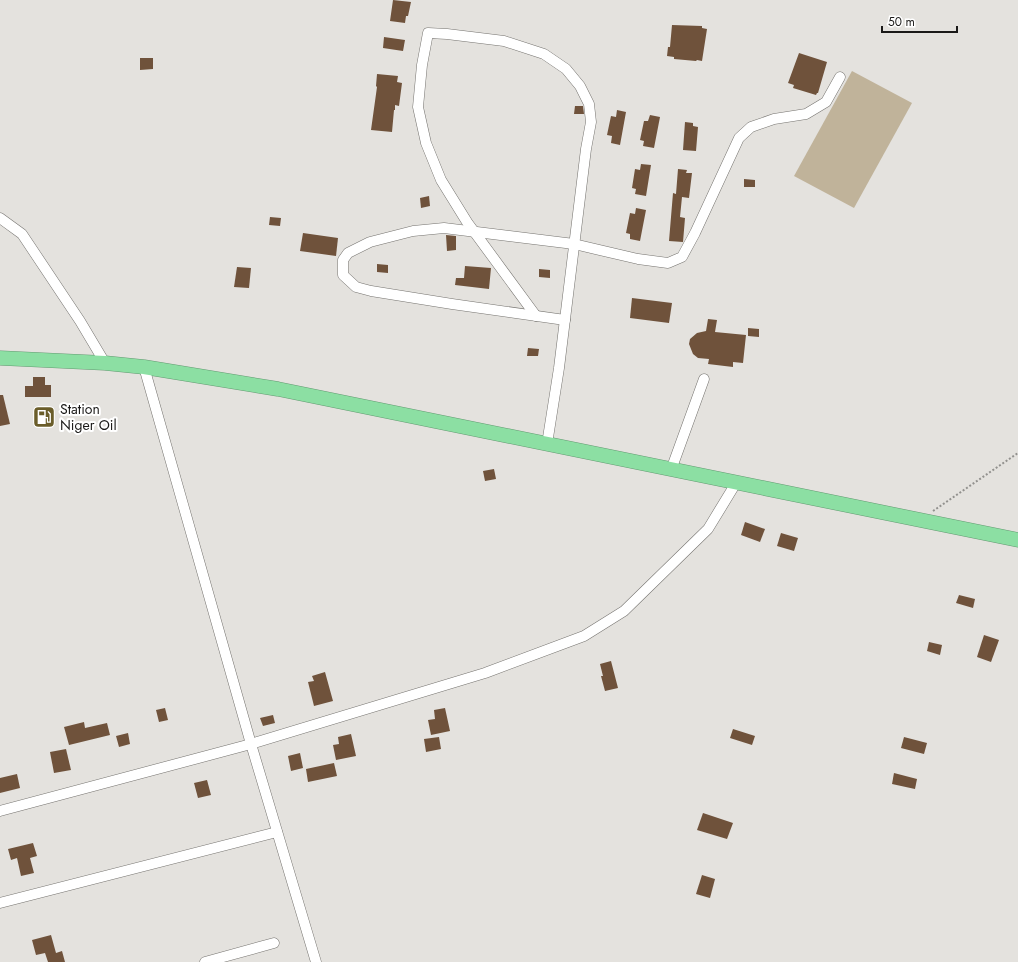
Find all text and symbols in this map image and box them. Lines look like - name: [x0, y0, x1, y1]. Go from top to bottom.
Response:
- scale bar: [882, 8, 957, 34]
- text: 50 m: [888, 13, 915, 31]
- place label: Station Niger Oil: [60, 399, 117, 435]
- fuel station icon: Station Niger Oil: [31, 404, 57, 430]

